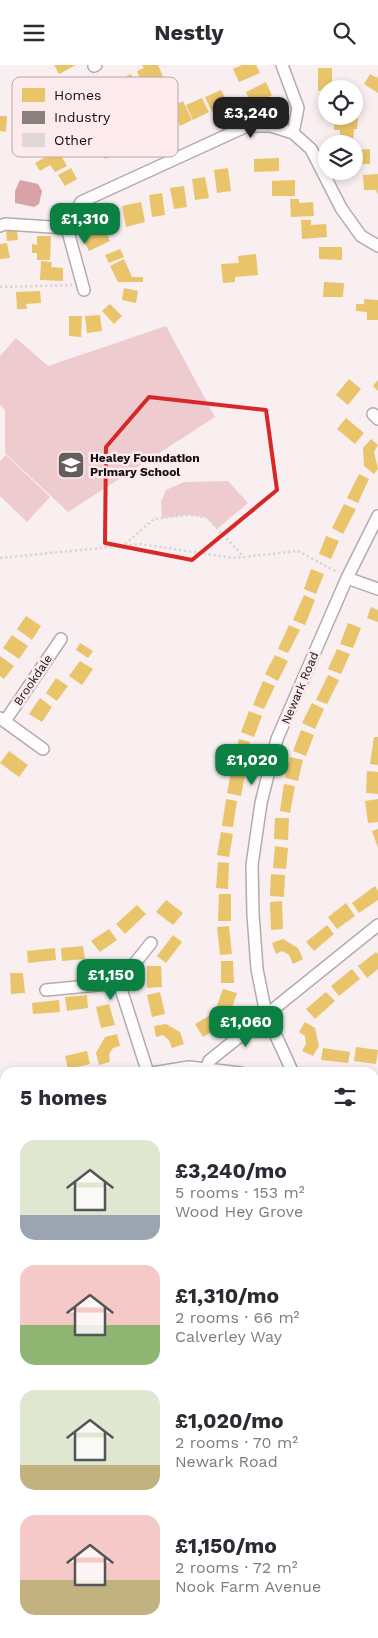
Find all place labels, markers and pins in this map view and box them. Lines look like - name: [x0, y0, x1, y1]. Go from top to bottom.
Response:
- pin: £3,240: [210, 97, 292, 139]
- pin: £1,310: [44, 203, 126, 245]
- school or university icon: Healey Foundation Primary School: [56, 450, 86, 480]
- place label: Healey Foundation Primary School: [90, 451, 200, 479]
- pin: £1,020: [211, 743, 293, 786]
- pin: £1,150: [70, 959, 152, 1001]
- pin: £1,060: [205, 1005, 287, 1048]

